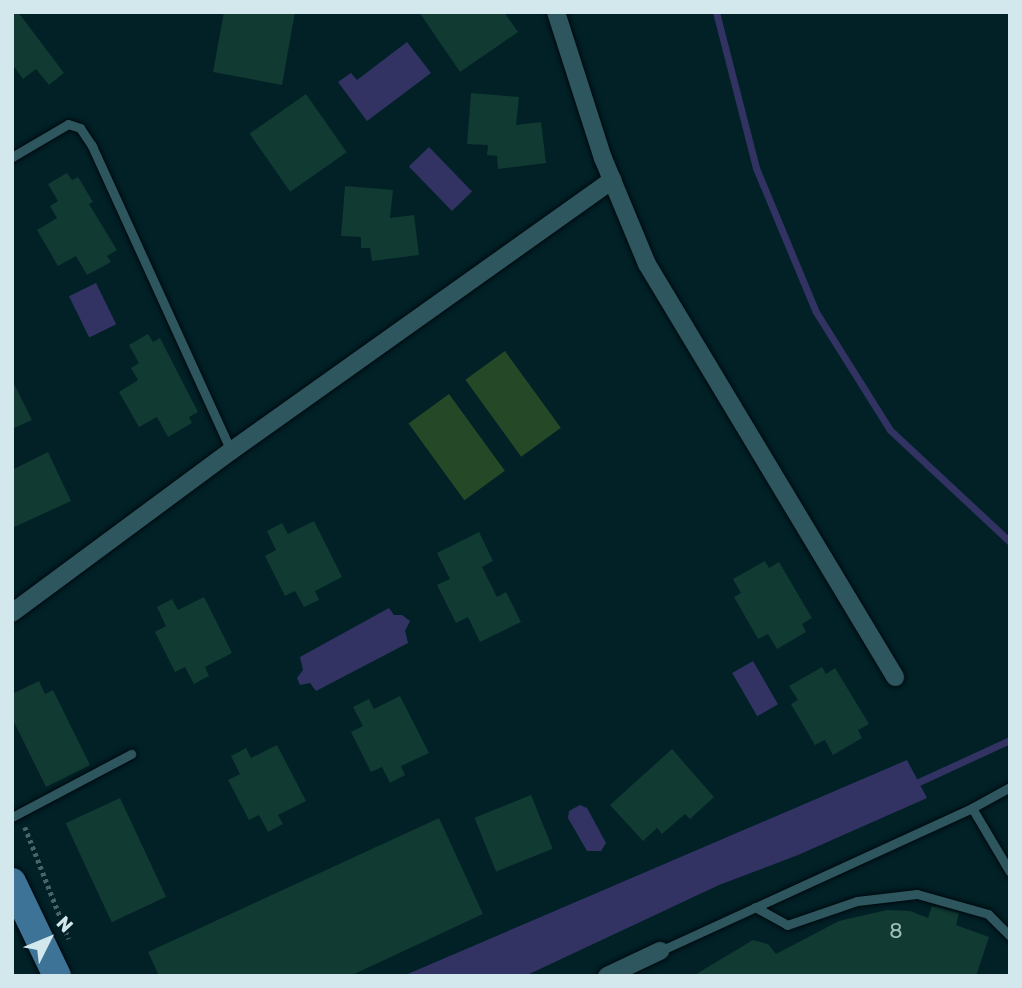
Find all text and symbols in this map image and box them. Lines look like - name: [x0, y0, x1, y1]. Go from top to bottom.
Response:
- north arrow: [14, 904, 84, 974]
- text: N: [52, 911, 78, 937]
- house number: 8: [889, 918, 903, 944]

